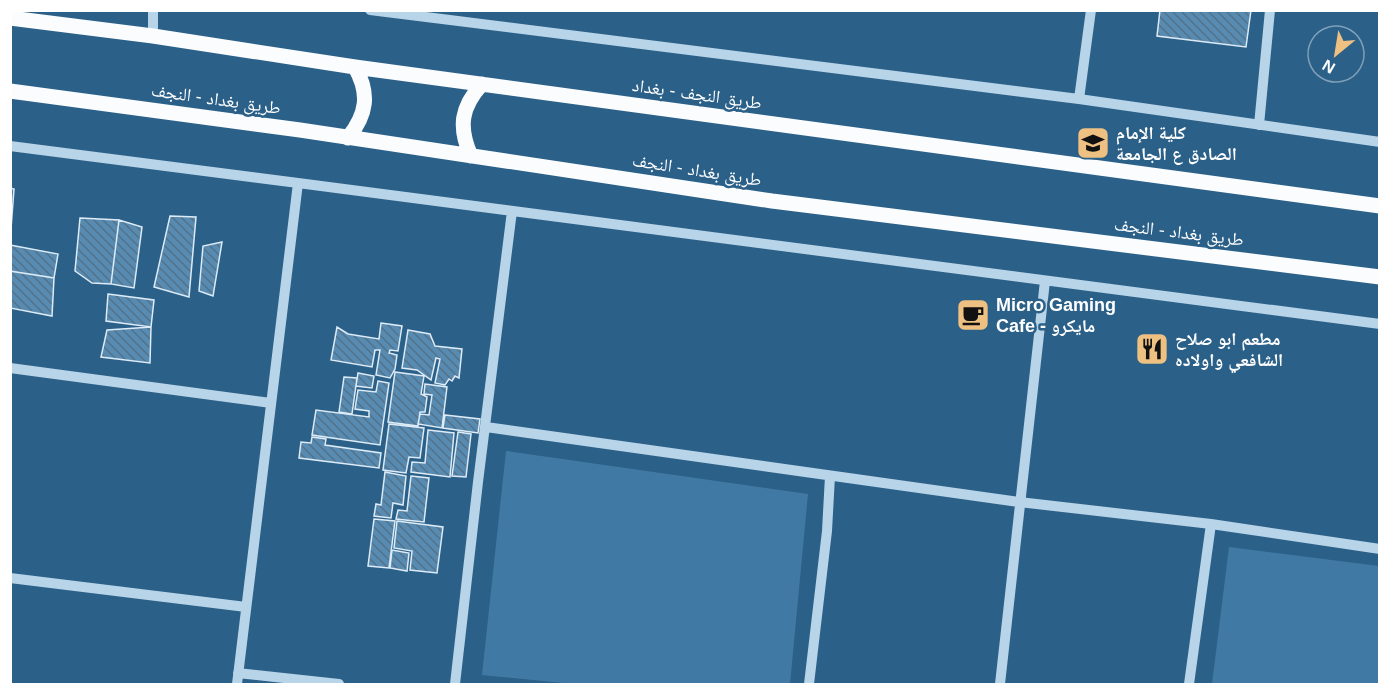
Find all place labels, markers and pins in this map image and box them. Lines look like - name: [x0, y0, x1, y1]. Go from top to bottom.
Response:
- place label: كلية الإمام الصادق ع الجامعة: [1116, 123, 1237, 165]
- school or university icon: كلية الإمام الصادق ع الجامعة: [1075, 125, 1111, 161]
- place label: Micro Gaming Cafe - مايكرو: [996, 295, 1116, 336]
- cafe icon: Micro Gaming Cafe - مايكرو: [955, 297, 991, 333]
- place label: مطعم ابو صلاح الشافعي واولاده: [1175, 329, 1283, 374]
- restaurant icon: مطعم ابو صلاح الشافعي واولاده: [1134, 331, 1170, 367]

